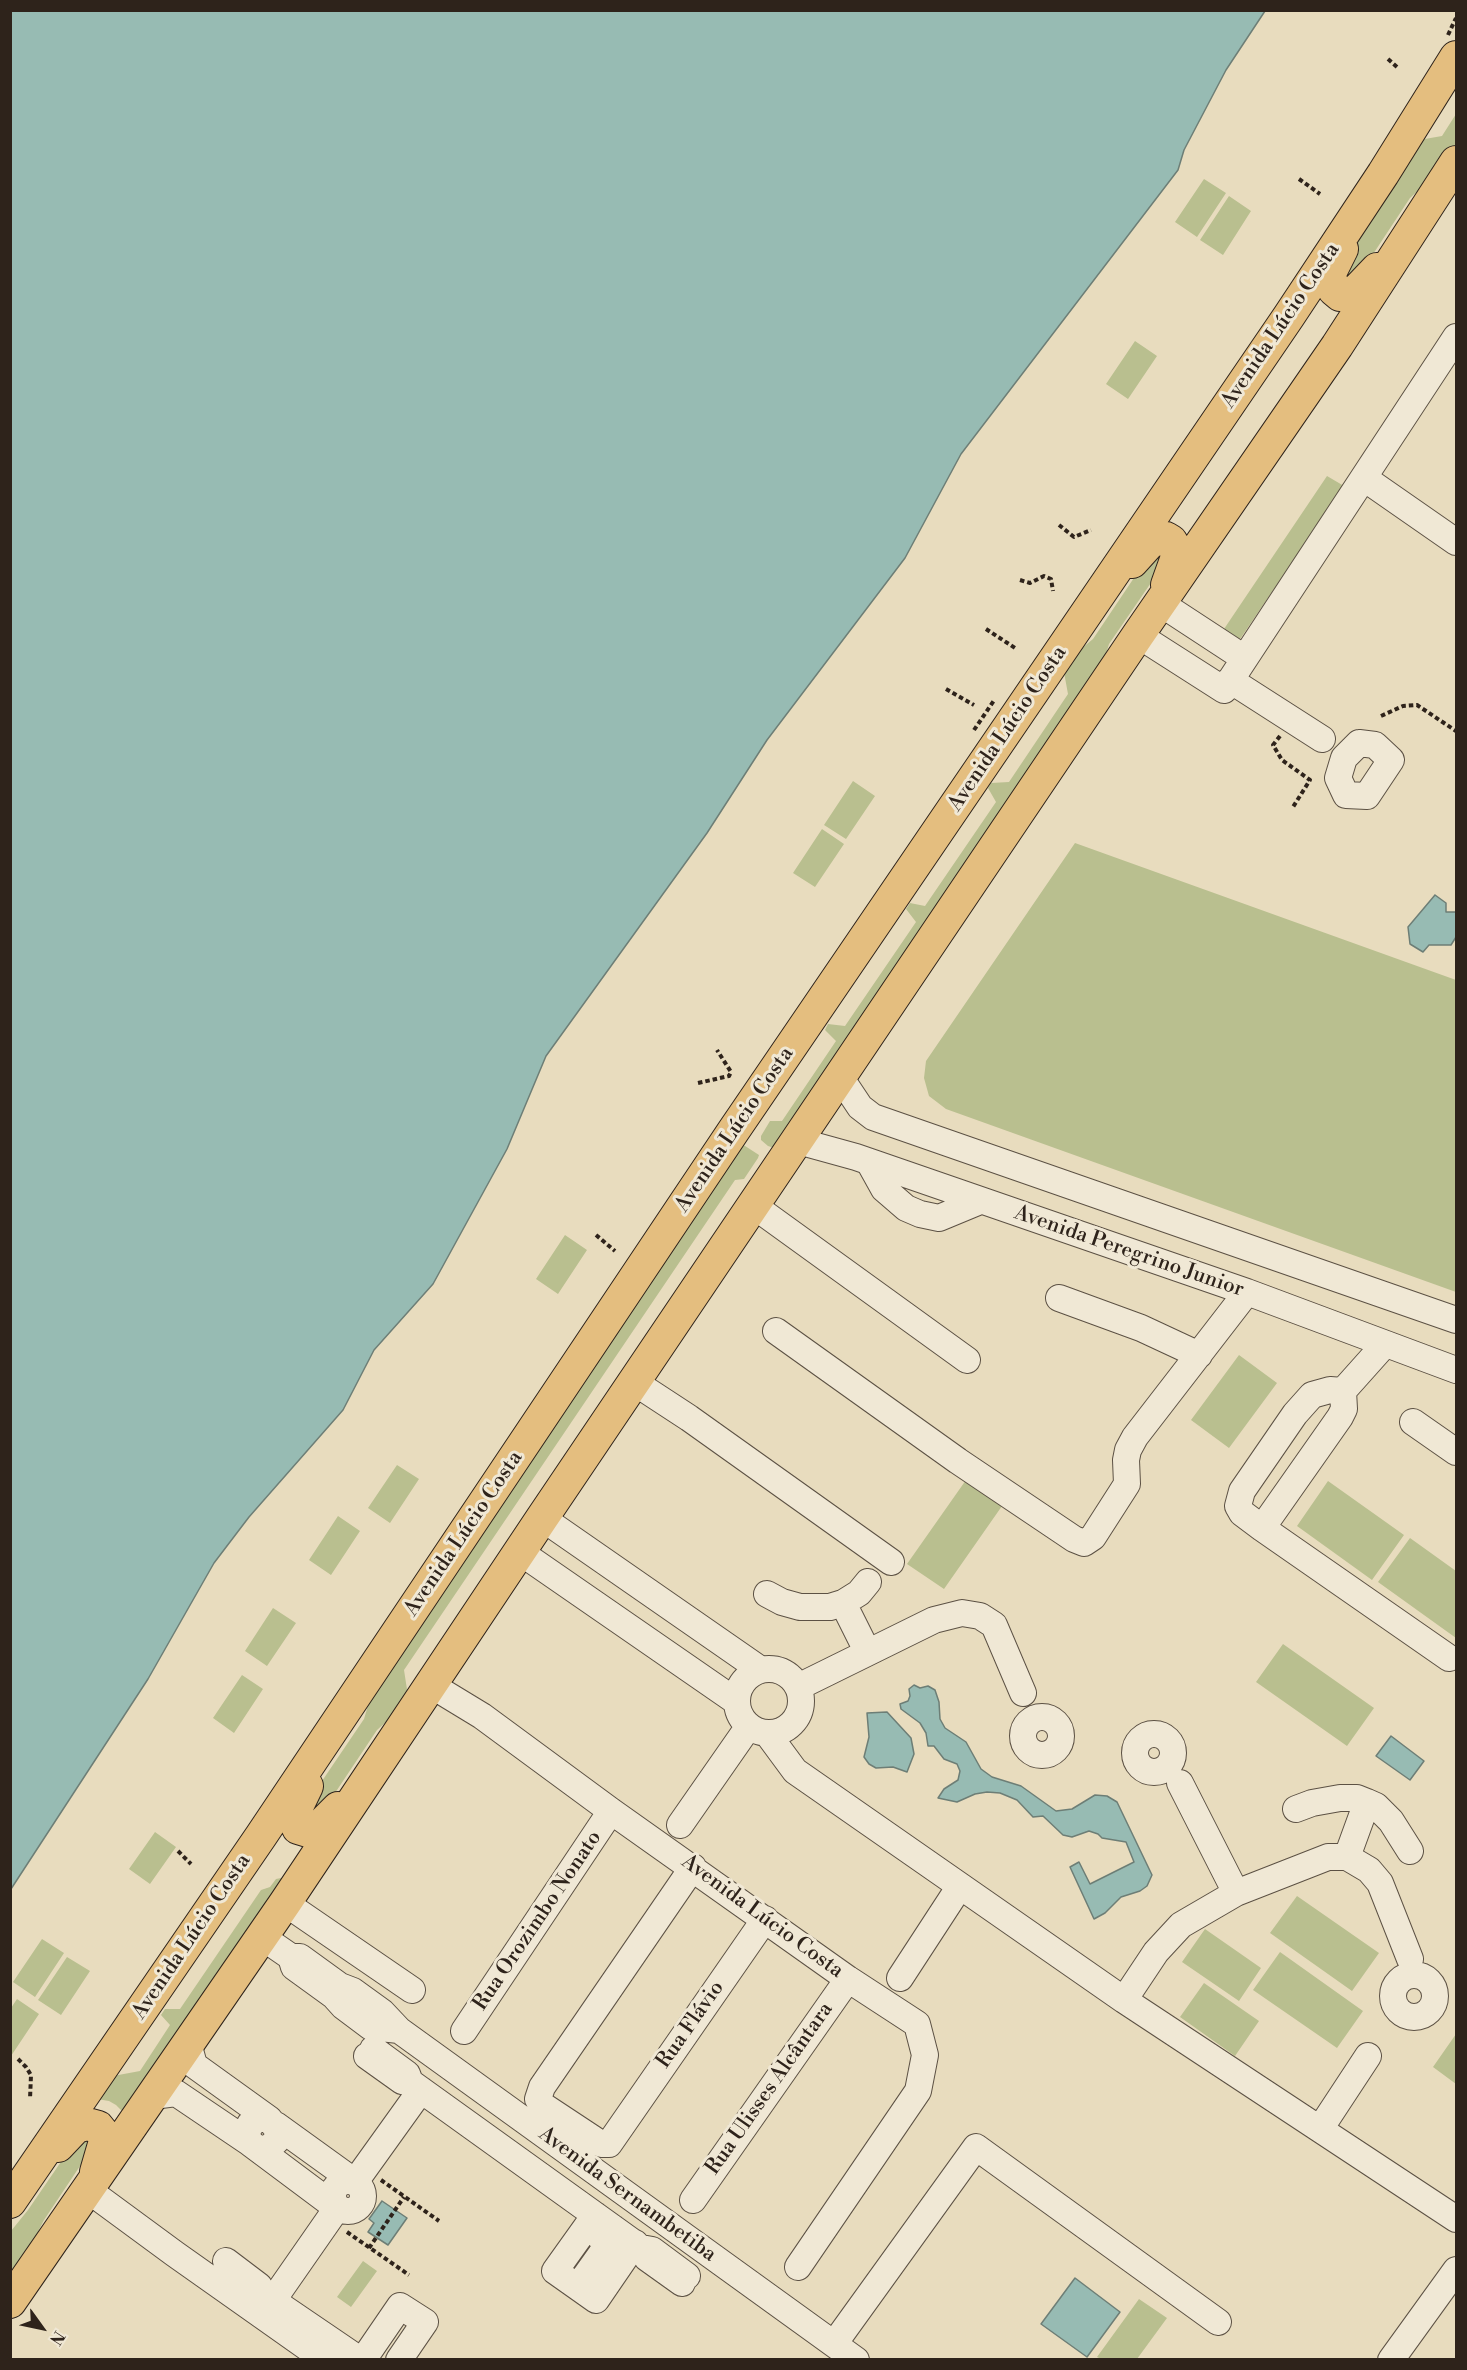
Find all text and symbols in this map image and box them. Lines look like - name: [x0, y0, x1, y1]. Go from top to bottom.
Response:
- street label: Avenida Lúcio Costa: [1216, 239, 1346, 413]
- street label: Avenida Lúcio Costa: [943, 642, 1073, 816]
- street label: Avenida Lúcio Costa: [670, 1043, 800, 1217]
- street label: Avenida Peregrino Junior: [1011, 1201, 1247, 1303]
- street label: Avenida Lúcio Costa: [399, 1447, 529, 1621]
- street label: Rua Orozimbo Nonato: [468, 1826, 608, 2016]
- street label: Avenida Lúcio Costa: [127, 1850, 257, 2024]
- street label: Avenida Lúcio Costa: [676, 1850, 848, 1984]
- street label: Rua Flávio: [652, 1976, 730, 2074]
- street label: Rua Ulisses Alcântara: [701, 1998, 839, 2180]
- street label: Avenida Sernambetiba: [533, 2122, 721, 2268]
- north arrow: [12, 2298, 72, 2358]
- text: N: [45, 2327, 69, 2349]

